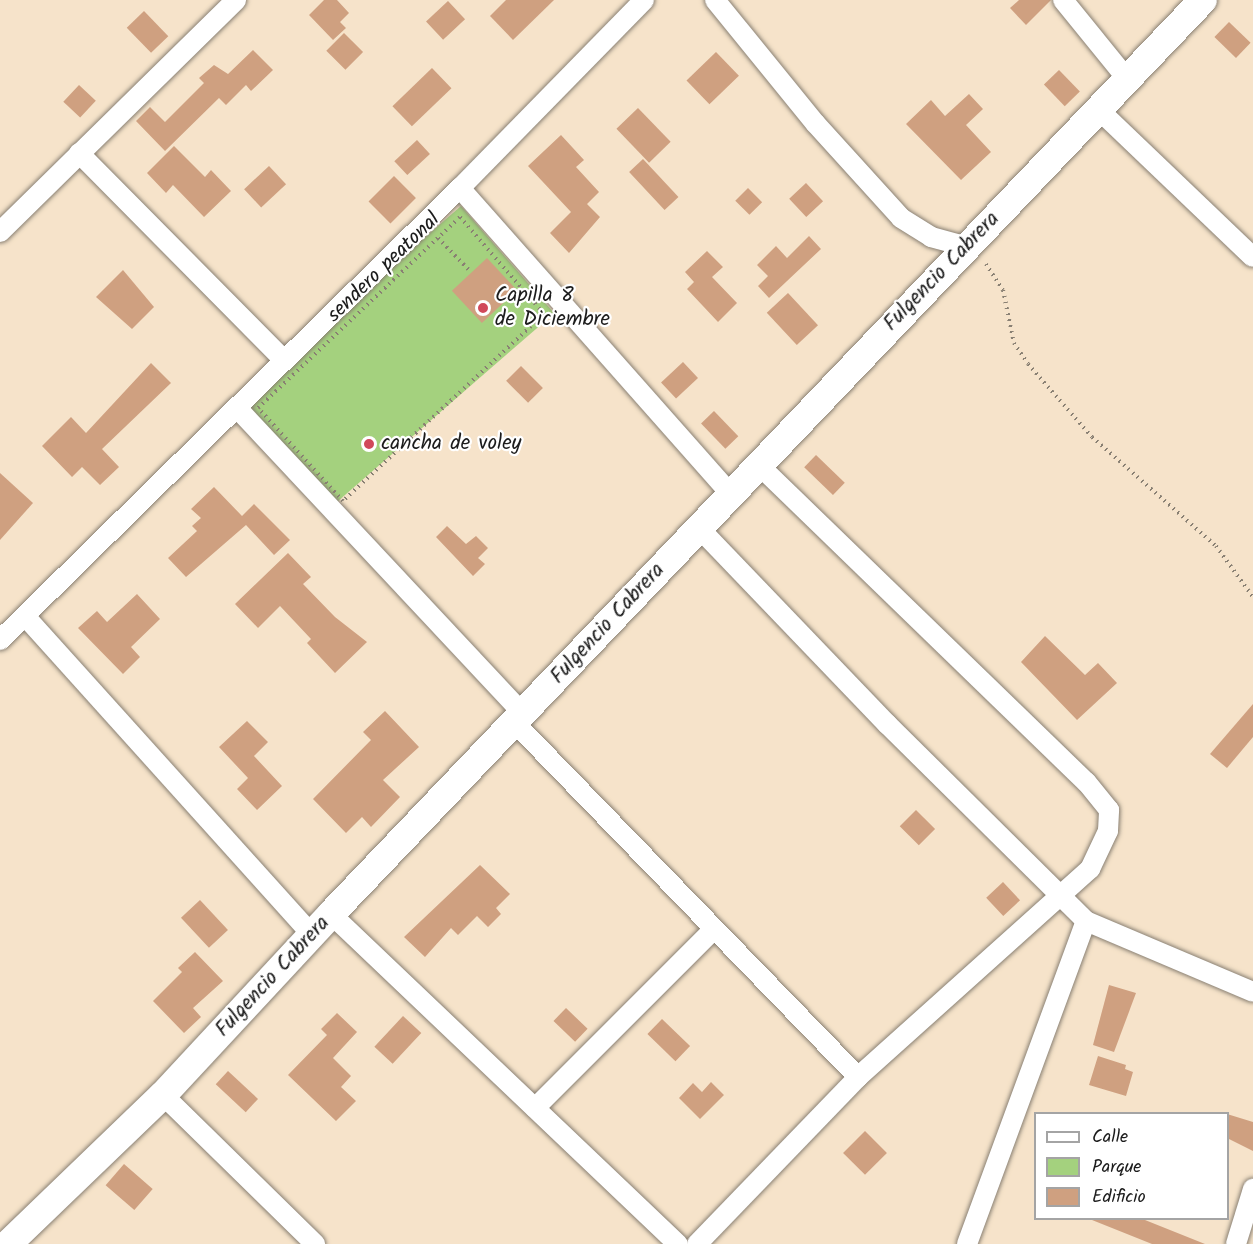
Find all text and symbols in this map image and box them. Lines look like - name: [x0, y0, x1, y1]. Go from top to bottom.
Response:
- street label: Fulgencio Cabrera: [879, 207, 1005, 337]
- street label: sendero peatonal: [322, 208, 446, 328]
- place label: Capilla 8 de Diciembre: [495, 283, 610, 333]
- marker: Capilla 8 de Diciembre: [476, 301, 490, 315]
- place label: cancha de voley: [381, 431, 521, 457]
- marker: cancha de voley: [362, 437, 376, 451]
- street label: Fulgencio Cabrera: [546, 558, 670, 690]
- street label: Fulgencio Cabrera: [211, 911, 335, 1043]
- legend: [1034, 1112, 1229, 1220]
- text: Calle: [1092, 1123, 1128, 1152]
- text: Parque: [1092, 1153, 1141, 1182]
- text: Edificio: [1092, 1183, 1146, 1212]

